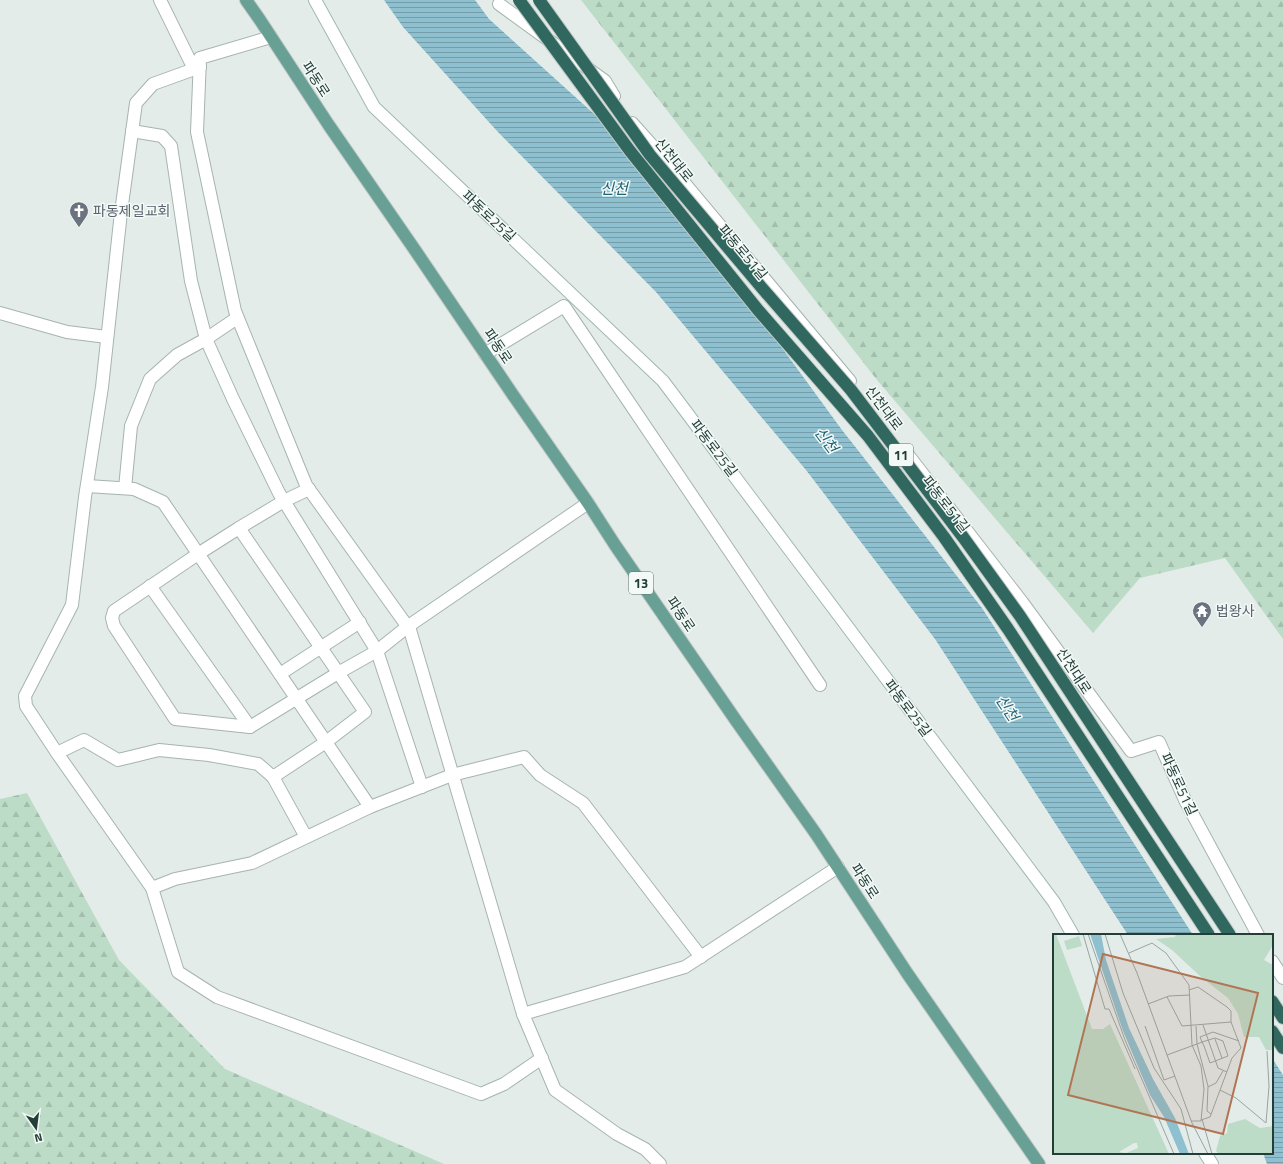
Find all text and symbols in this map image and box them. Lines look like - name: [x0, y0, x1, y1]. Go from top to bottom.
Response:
- street label: 파동로: [297, 57, 336, 101]
- street label: 신천대로: [650, 133, 699, 186]
- water label: 신천: [600, 177, 630, 200]
- street label: 파동로25길: [458, 185, 521, 246]
- church icon: 파동제일교회: [68, 200, 90, 228]
- place label: 파동제일교회: [93, 200, 170, 221]
- street label: 파동로51길: [714, 219, 773, 284]
- street label: 파동로: [479, 324, 518, 368]
- street label: 신천대로: [861, 381, 908, 435]
- street label: 파동로25길: [686, 415, 743, 481]
- water label: 신천: [809, 422, 845, 459]
- road number: 11: [889, 444, 913, 466]
- street label: 파동로51길: [917, 471, 975, 537]
- road number: 13: [629, 572, 653, 594]
- street label: 파동로: [662, 592, 701, 636]
- temple icon: 법왕사: [1191, 600, 1213, 628]
- place label: 법왕사: [1216, 600, 1255, 621]
- street label: 신천대로: [1052, 643, 1097, 698]
- street label: 파동로25길: [880, 675, 937, 741]
- water label: 신천: [990, 690, 1026, 727]
- street label: 파동로51길: [1156, 749, 1203, 819]
- street label: 파동로: [846, 859, 885, 903]
- inset map: [1053, 934, 1273, 1154]
- north arrow: [16, 1108, 56, 1148]
- text: N: [33, 1129, 44, 1146]

